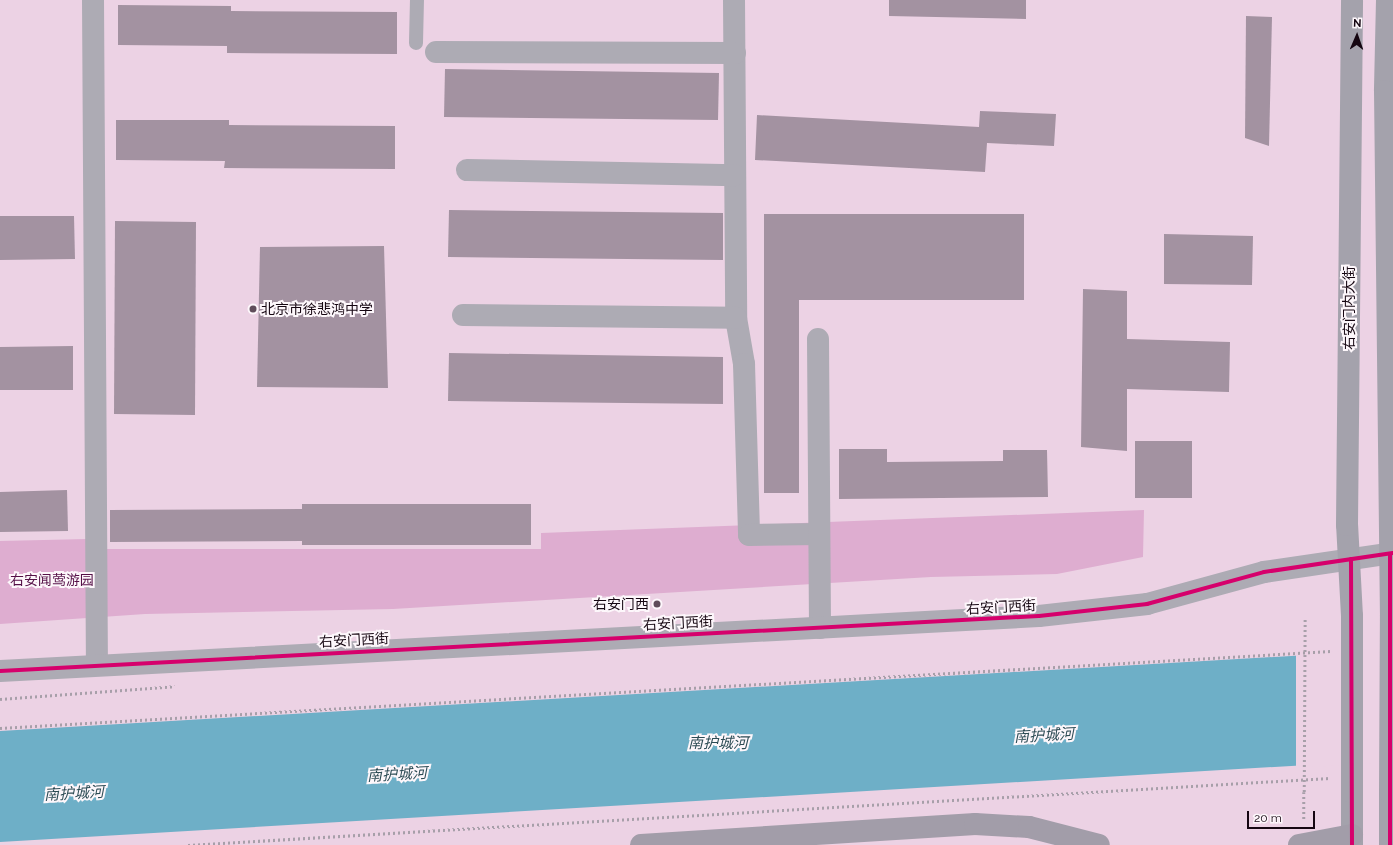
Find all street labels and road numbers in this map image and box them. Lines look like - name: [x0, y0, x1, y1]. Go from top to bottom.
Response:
- street label: 右安门内大街: [1341, 266, 1357, 350]
- street label: 右安门西街: [966, 597, 1036, 617]
- street label: 右安门西街: [643, 613, 713, 633]
- street label: 右安门西街: [319, 630, 389, 650]

